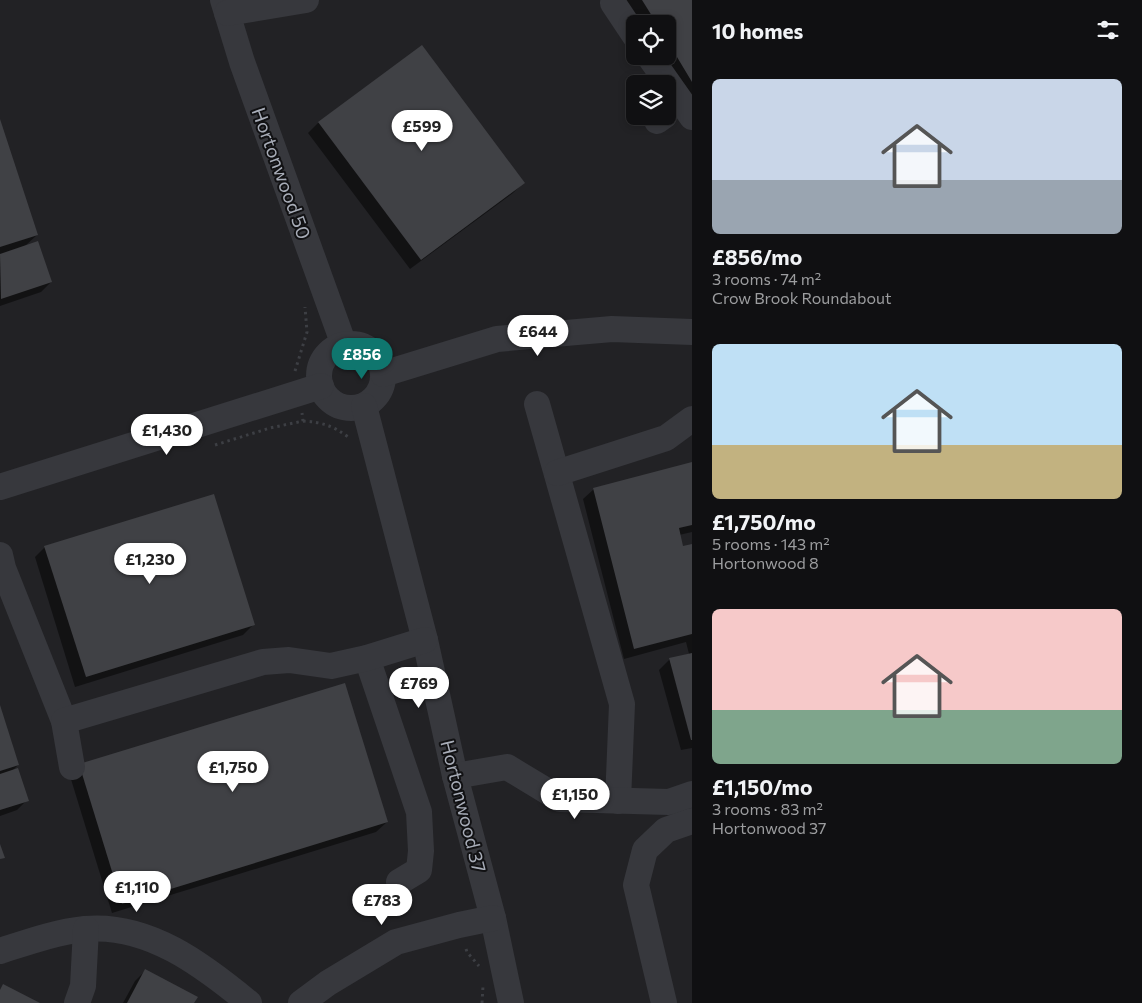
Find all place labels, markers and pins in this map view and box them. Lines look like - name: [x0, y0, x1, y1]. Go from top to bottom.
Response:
- pin: £599: [392, 110, 452, 152]
- pin: £644: [508, 314, 568, 357]
- pin: £856: [332, 338, 392, 380]
- pin: £1,430: [126, 414, 208, 456]
- pin: £1,230: [109, 542, 191, 585]
- pin: £769: [389, 666, 449, 709]
- pin: £1,750: [192, 750, 274, 793]
- pin: £1,150: [534, 778, 616, 820]
- pin: £1,110: [96, 870, 178, 913]
- pin: £783: [352, 884, 412, 926]

